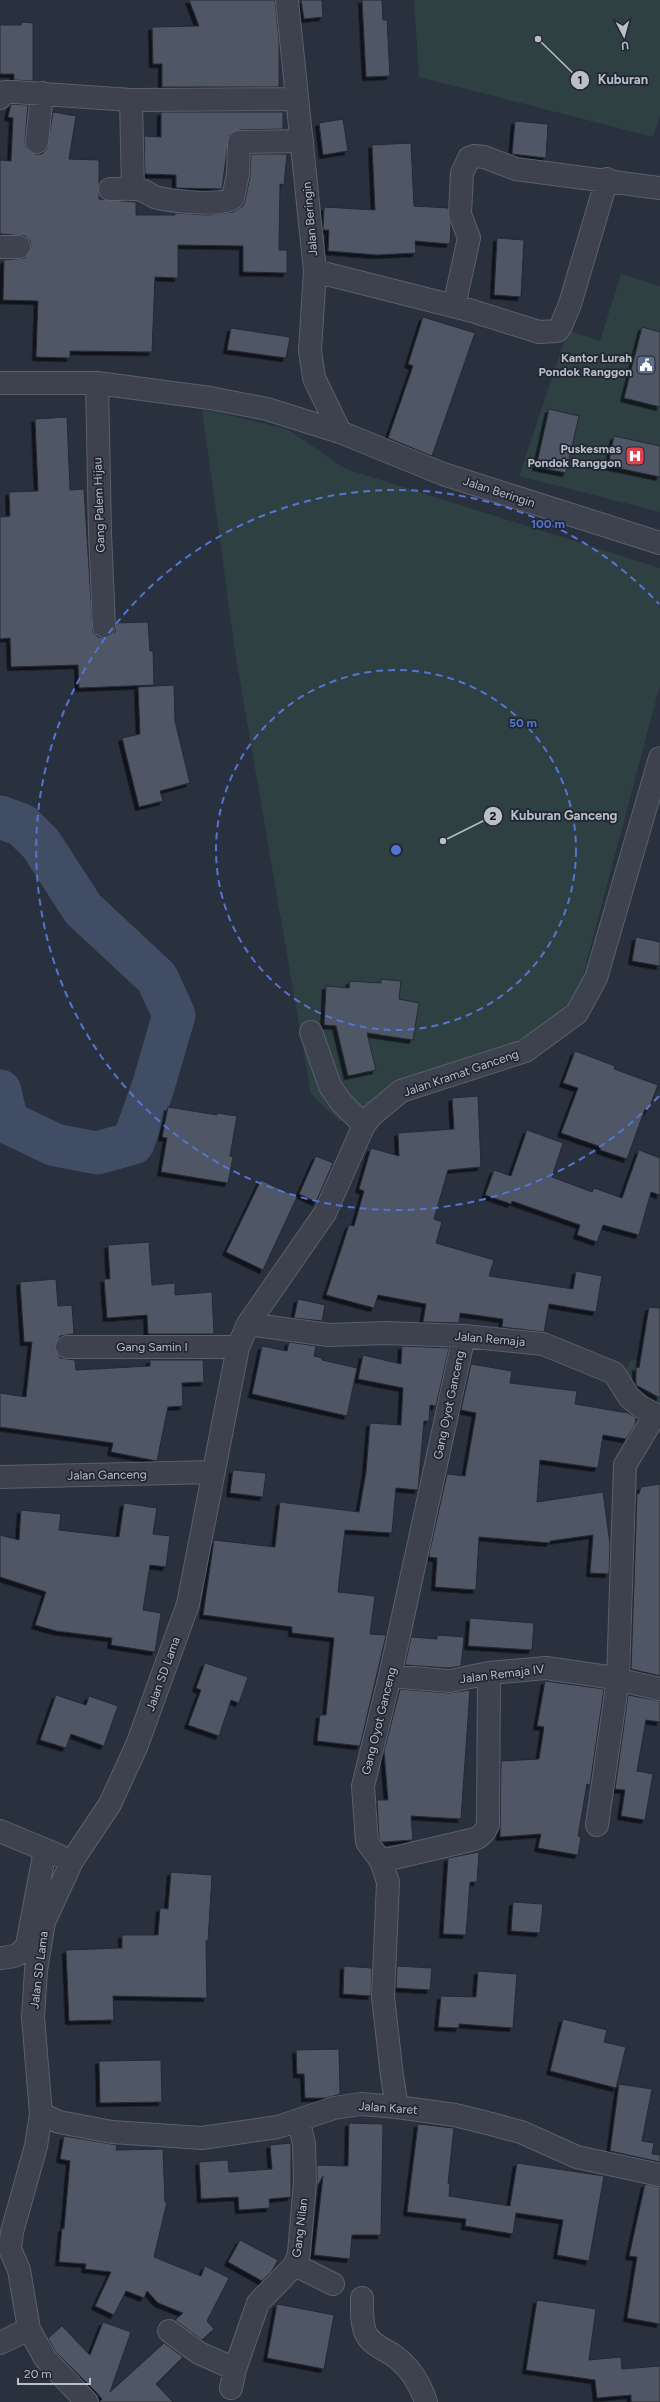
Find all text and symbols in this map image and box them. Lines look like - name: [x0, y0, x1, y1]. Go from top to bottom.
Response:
- north arrow: [604, 16, 644, 56]
- text: U: [620, 39, 630, 52]
- callout: Kuburan: [570, 67, 656, 92]
- text: Kuburan: [598, 72, 648, 87]
- text: 1: [577, 73, 583, 87]
- street label: Jalan Beringin: [300, 181, 320, 257]
- place label: Kantor Lurah Pondok Ranggon: [539, 351, 632, 379]
- public building icon: Kantor Lurah Pondok Ranggon: [635, 354, 657, 376]
- place label: Puskesmas Pondok Ranggon: [528, 442, 621, 470]
- hospital icon: Puskesmas Pondok Ranggon: [624, 445, 646, 467]
- street label: Gang Palem Hijau: [90, 457, 108, 553]
- street label: Jalan Beringin: [461, 474, 537, 510]
- text: 100 m: [531, 517, 565, 531]
- text: 50 m: [509, 716, 537, 730]
- callout: Kuburan Ganceng: [483, 803, 626, 828]
- text: Kuburan Ganceng: [511, 808, 618, 823]
- text: 2: [490, 809, 497, 823]
- centre of rings: [389, 843, 403, 857]
- street label: Jalan Kramat Ganceng: [402, 1047, 520, 1099]
- street label: Jalan Remaja: [454, 1329, 526, 1349]
- street label: Gang Samin I: [116, 1340, 188, 1354]
- street label: Gang Oyot Ganceng: [431, 1349, 467, 1461]
- street label: Jalan Ganceng: [67, 1467, 147, 1483]
- street label: Jalan SD Lama: [143, 1635, 183, 1713]
- street label: Jalan Remaja IV: [459, 1662, 546, 1686]
- street label: Gang Oyot Ganceng: [359, 1666, 399, 1776]
- street label: Jalan SD Lama: [27, 1930, 51, 2010]
- street label: Jalan Karet: [358, 2099, 418, 2117]
- street label: Gang Nilan: [289, 2197, 311, 2258]
- scale bar: [18, 2360, 90, 2386]
- text: 20 m: [24, 2367, 52, 2381]

